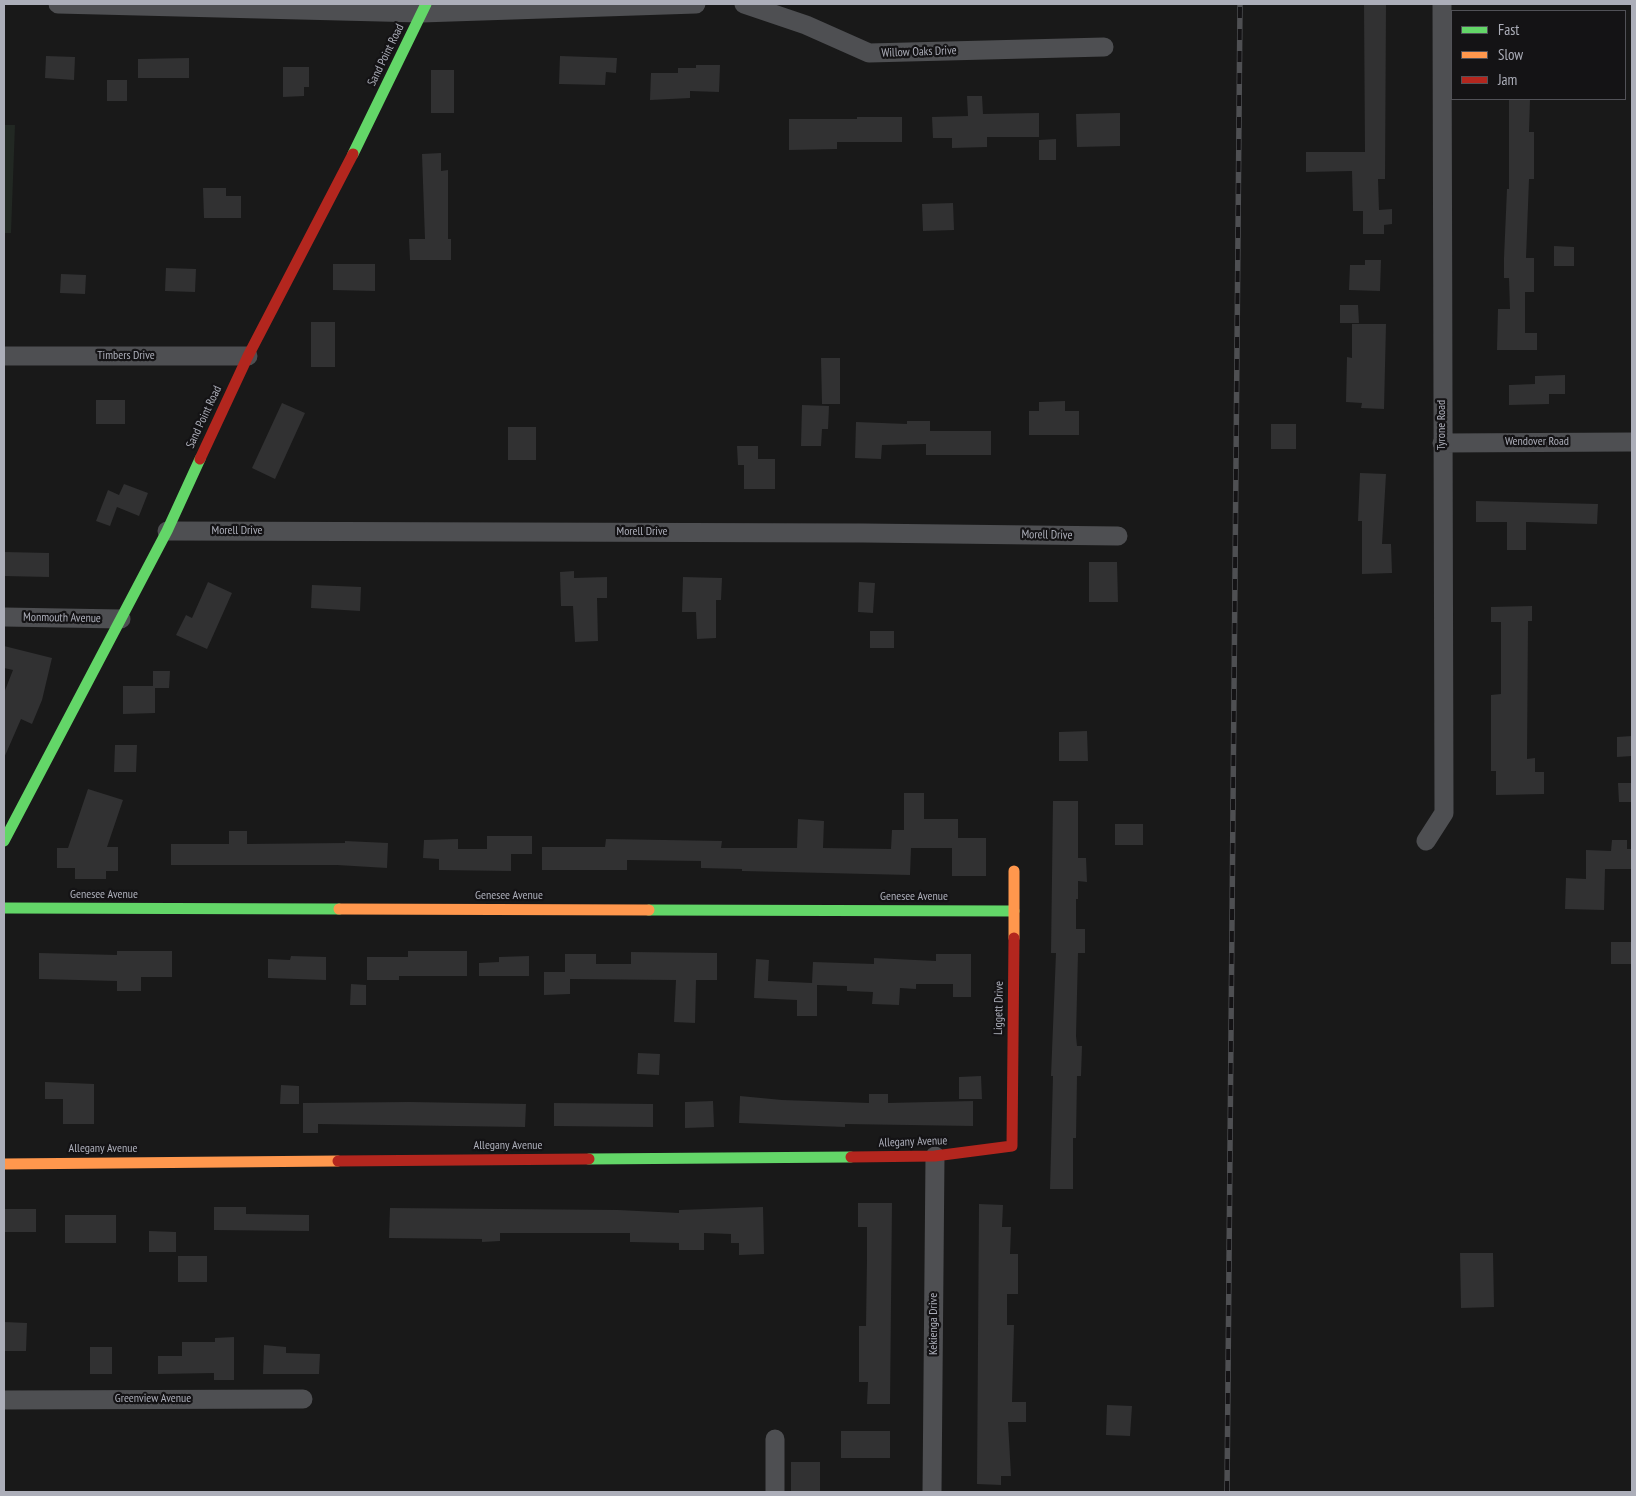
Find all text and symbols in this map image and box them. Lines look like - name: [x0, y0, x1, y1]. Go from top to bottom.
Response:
- legend: [1451, 10, 1626, 100]
- text: Fast: [1498, 20, 1519, 39]
- street label: Sand Point Road: [365, 22, 407, 88]
- street label: Willow Oaks Drive: [881, 43, 957, 61]
- text: Slow: [1498, 45, 1523, 64]
- text: Jam: [1498, 70, 1517, 89]
- street label: Timbers Drive: [97, 349, 155, 363]
- street label: Sand Point Road: [183, 383, 225, 451]
- street label: Tyrone Road: [1435, 400, 1449, 450]
- street label: Wendover Road: [1505, 435, 1569, 449]
- street label: Morell Drive: [211, 524, 263, 538]
- street label: Morell Drive: [616, 525, 668, 539]
- street label: Morell Drive: [1021, 527, 1073, 543]
- street label: Monmouth Avenue: [23, 610, 101, 626]
- street label: Genesee Avenue: [70, 888, 138, 902]
- street label: Genesee Avenue: [475, 889, 543, 903]
- street label: Genesee Avenue: [880, 890, 948, 904]
- street label: Liggett Drive: [991, 981, 1007, 1035]
- street label: Allegany Avenue: [878, 1134, 948, 1150]
- street label: Allegany Avenue: [474, 1139, 542, 1153]
- street label: Allegany Avenue: [69, 1142, 137, 1156]
- street label: Kekienga Drive: [927, 1293, 941, 1355]
- street label: Greenview Avenue: [115, 1392, 191, 1406]

